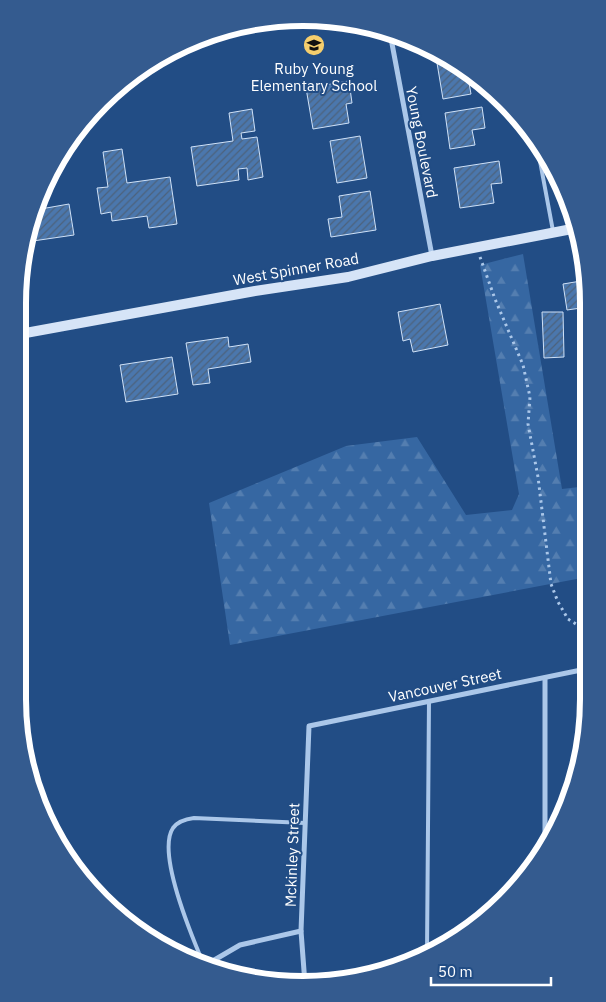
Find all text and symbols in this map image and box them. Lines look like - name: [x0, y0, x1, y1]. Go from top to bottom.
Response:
- school or university icon: Ruby Young Elementary School: [302, 33, 326, 57]
- place label: Ruby Young Elementary School: [251, 59, 377, 95]
- street label: Young Boulevard: [402, 85, 442, 199]
- street label: West Spinner Road: [232, 249, 360, 289]
- street label: Vancouver Street: [387, 664, 503, 706]
- street label: Mckinley Street: [281, 803, 303, 907]
- scale bar: [431, 954, 551, 986]
- text: 50 m: [438, 962, 473, 981]

